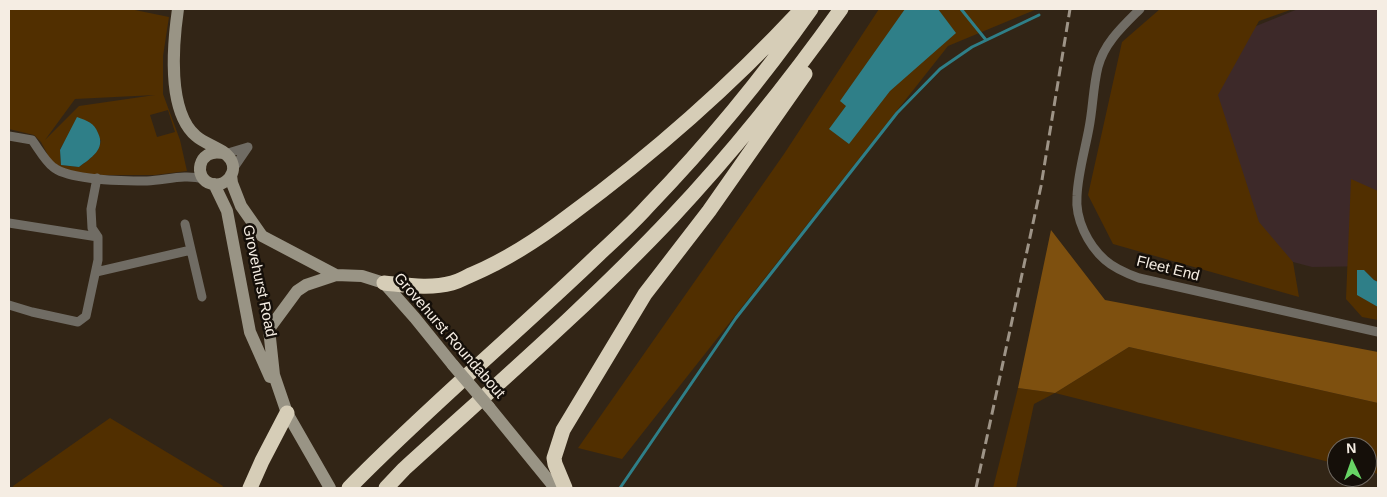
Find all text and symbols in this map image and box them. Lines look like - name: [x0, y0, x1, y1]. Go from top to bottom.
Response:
- street label: Grovehurst Road: [238, 223, 280, 339]
- street label: Fleet End: [1135, 253, 1201, 285]
- street label: Grovehurst Roundabout: [390, 270, 508, 402]
- north arrow: [1327, 437, 1377, 487]
- text: N: [1346, 440, 1357, 456]

